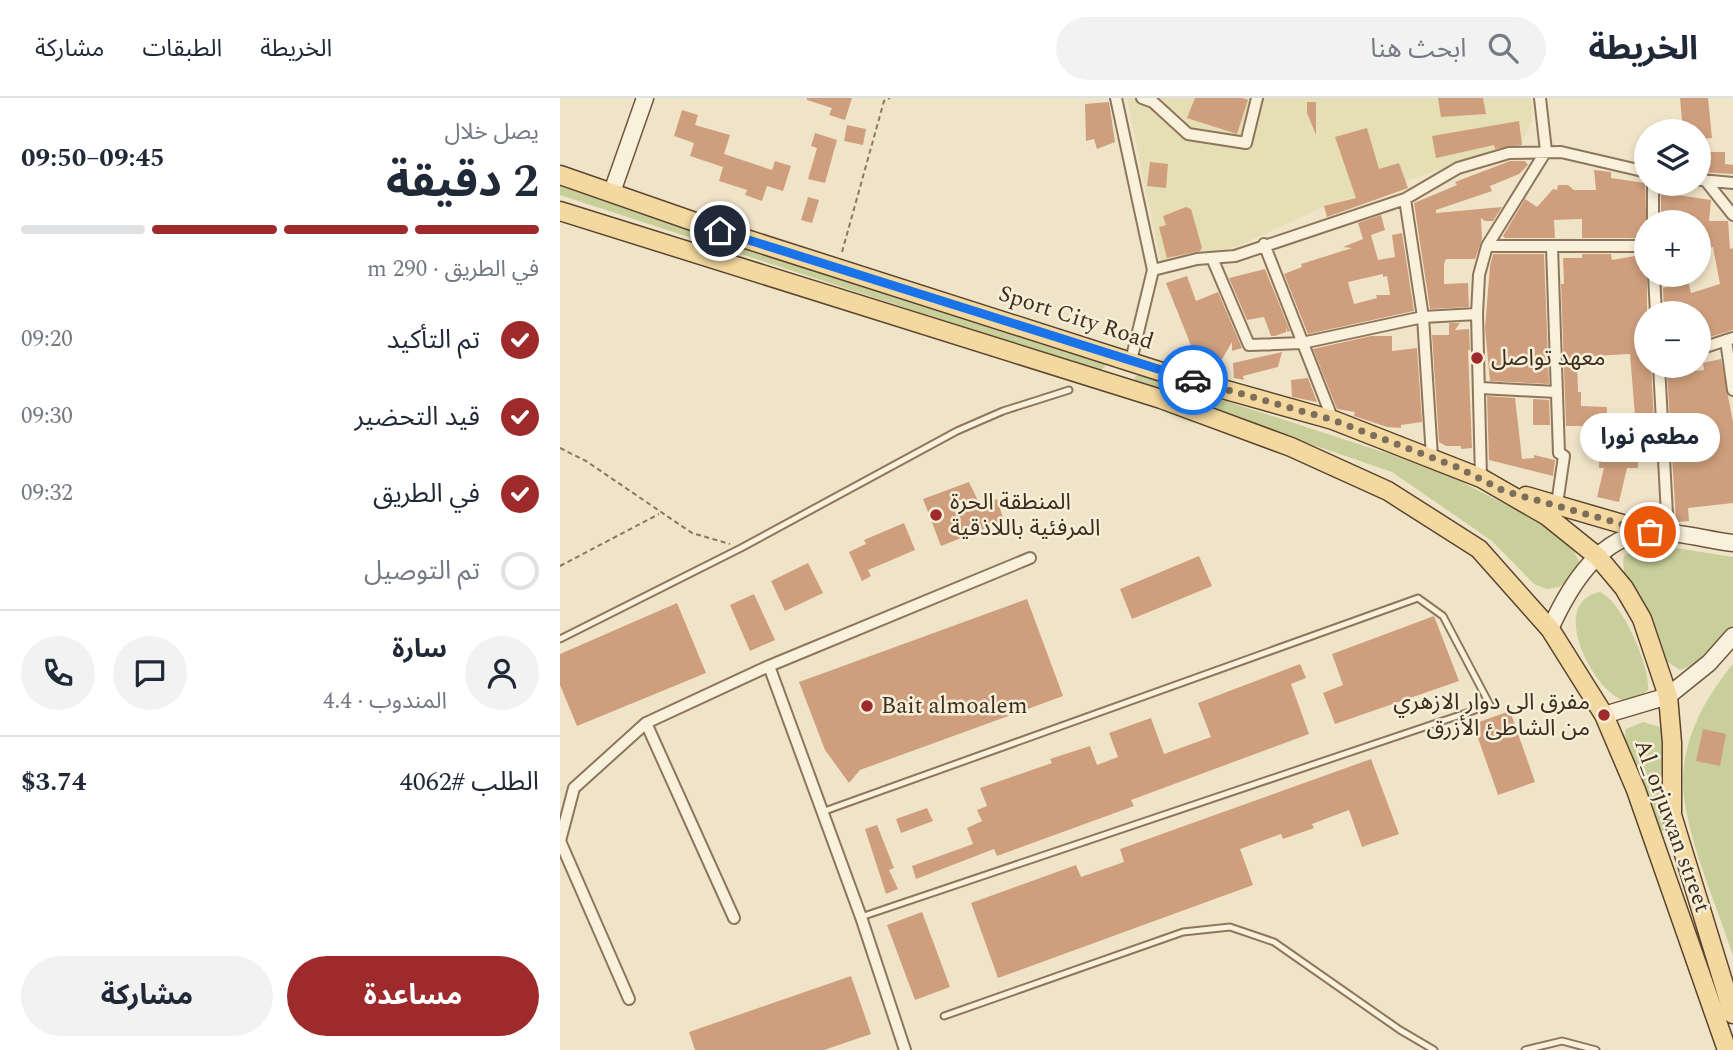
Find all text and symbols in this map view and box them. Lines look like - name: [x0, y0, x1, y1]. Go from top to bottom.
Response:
- search box: [1056, 17, 1546, 80]
- text: الخريطة: [1588, 24, 1698, 74]
- text: ابحث هنا: [1370, 29, 1466, 69]
- icon: search: [1484, 29, 1522, 67]
- text: مشاركة: [35, 31, 104, 67]
- text: الطبقات: [142, 31, 222, 67]
- text: الخريطة: [260, 31, 332, 67]
- text: يصل خلال: [444, 115, 539, 150]
- map controls: [1634, 119, 1711, 378]
- button: layers: [1634, 119, 1711, 196]
- text: 09:45–09:50: [21, 138, 165, 178]
- text: 2 دقيقة: [386, 147, 539, 217]
- pin: [690, 201, 750, 261]
- button: +: [1634, 210, 1711, 287]
- icon: home: [701, 212, 739, 250]
- text: في الطريق · 290 m: [367, 252, 539, 287]
- street label: Sport City Road: [994, 276, 1158, 360]
- button: −: [1634, 301, 1711, 378]
- text: تم التأكيد: [387, 320, 480, 360]
- icon: check: [501, 321, 539, 359]
- text: 09:20: [21, 322, 73, 357]
- place label: معهد تواصل: [1491, 341, 1605, 376]
- courier: [1158, 345, 1228, 415]
- marker: معهد تواصل: [1469, 350, 1485, 366]
- icon: car: [1174, 361, 1212, 399]
- text: قيد التحضير: [354, 397, 480, 437]
- icon: check: [501, 398, 539, 436]
- text: 09:30: [21, 399, 73, 434]
- callout: مطعم نورا: [1580, 413, 1720, 462]
- text: مطعم نورا: [1600, 420, 1700, 455]
- text: في الطريق: [373, 474, 480, 514]
- icon: check: [501, 475, 539, 513]
- text: 09:32: [21, 476, 73, 511]
- place label: المنطقة الحرة المرفئية باللاذقية: [950, 485, 1101, 546]
- pin: [1620, 502, 1680, 562]
- marker: المنطقة الحرة المرفئية باللاذقية: [928, 507, 944, 523]
- icon: bag: [1631, 513, 1669, 551]
- text: تم التوصيل: [364, 551, 480, 591]
- text: سارة: [392, 629, 447, 669]
- button: phone: [21, 636, 95, 710]
- button: chat: [113, 636, 187, 710]
- button: person: [465, 636, 539, 710]
- text: المندوب · 4.4: [323, 684, 447, 719]
- place label: مفرق الى دوار الازهري من الشاطئ الأزرق: [1393, 685, 1590, 746]
- place label: Bait almoalem: [881, 689, 1028, 724]
- marker: Bait almoalem: [859, 698, 875, 714]
- marker: مفرق الى دوار الازهري من الشاطئ الأزرق: [1596, 707, 1612, 723]
- street label: Al_orjuwan street: [1624, 734, 1720, 918]
- text: $3.74: [21, 762, 86, 802]
- text: الطلب #4062: [400, 762, 539, 802]
- button: مشاركة: [21, 956, 273, 1036]
- button: مساعدة: [287, 956, 539, 1036]

